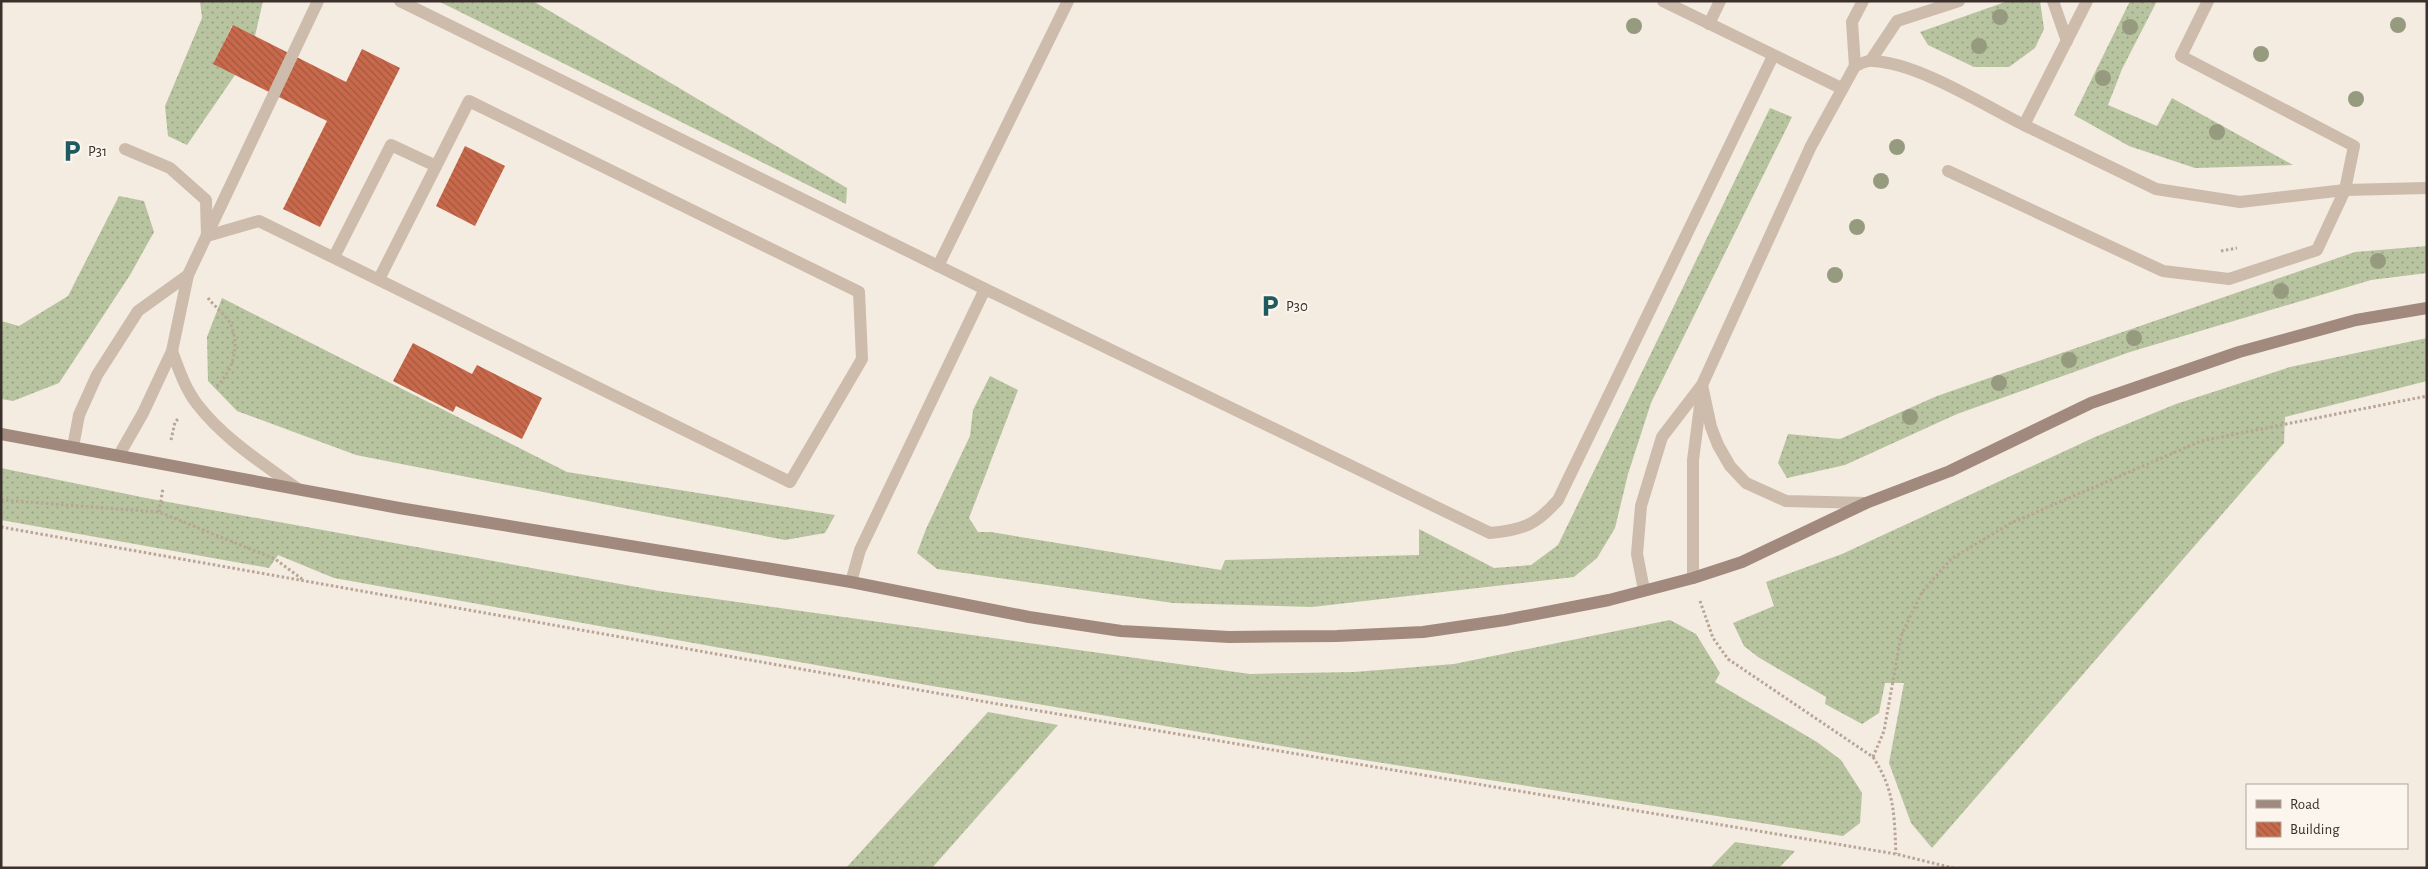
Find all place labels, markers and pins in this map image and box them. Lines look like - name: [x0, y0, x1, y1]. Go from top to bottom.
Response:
- parking icon: P31: [59, 138, 85, 164]
- place label: P31: [88, 144, 107, 159]
- parking icon: P30: [1257, 293, 1283, 319]
- place label: P30: [1286, 299, 1308, 314]

